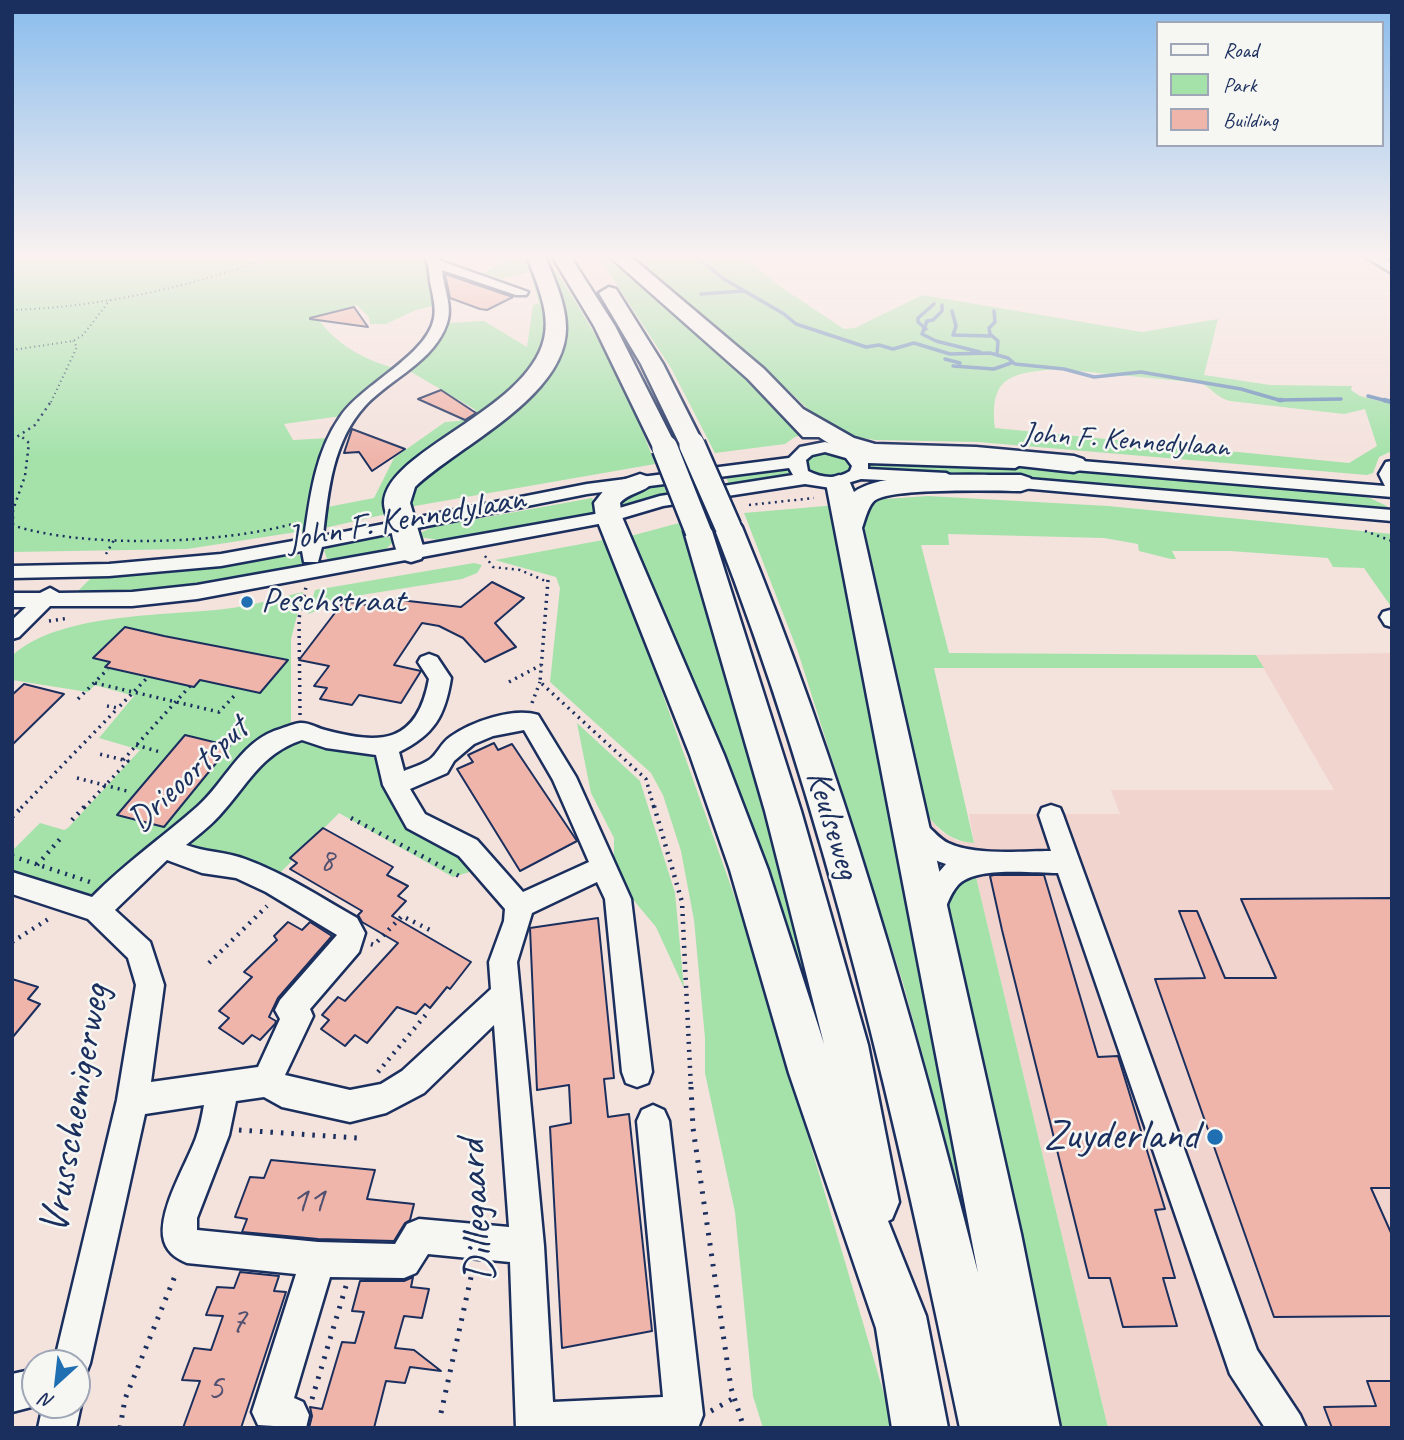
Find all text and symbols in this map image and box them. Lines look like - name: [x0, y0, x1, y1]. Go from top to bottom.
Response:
- legend: [1156, 21, 1383, 147]
- text: Road: [1223, 37, 1258, 63]
- text: Park: [1223, 72, 1256, 98]
- text: Building: [1223, 107, 1278, 133]
- street label: John F. Kennedylaan: [1021, 416, 1231, 466]
- street label: John F. Kennedylaan: [283, 478, 529, 562]
- place label: Peschstraat: [261, 581, 405, 623]
- marker: Peschstraat: [239, 594, 255, 610]
- street label: Drieoortsput: [120, 709, 258, 841]
- street label: Keulseweg: [796, 766, 868, 884]
- house number: 8: [320, 843, 334, 881]
- street label: Vrusschemigerweg: [29, 981, 123, 1237]
- place label: Zuyderland: [1043, 1112, 1199, 1162]
- marker: Zuyderland: [1205, 1127, 1225, 1147]
- street label: Dillegaard: [447, 1138, 507, 1284]
- house number: 11: [291, 1178, 325, 1224]
- house number: 7: [229, 1299, 247, 1345]
- north arrow: [21, 1349, 91, 1419]
- house number: 5: [206, 1366, 224, 1412]
- text: N: [37, 1388, 58, 1414]

